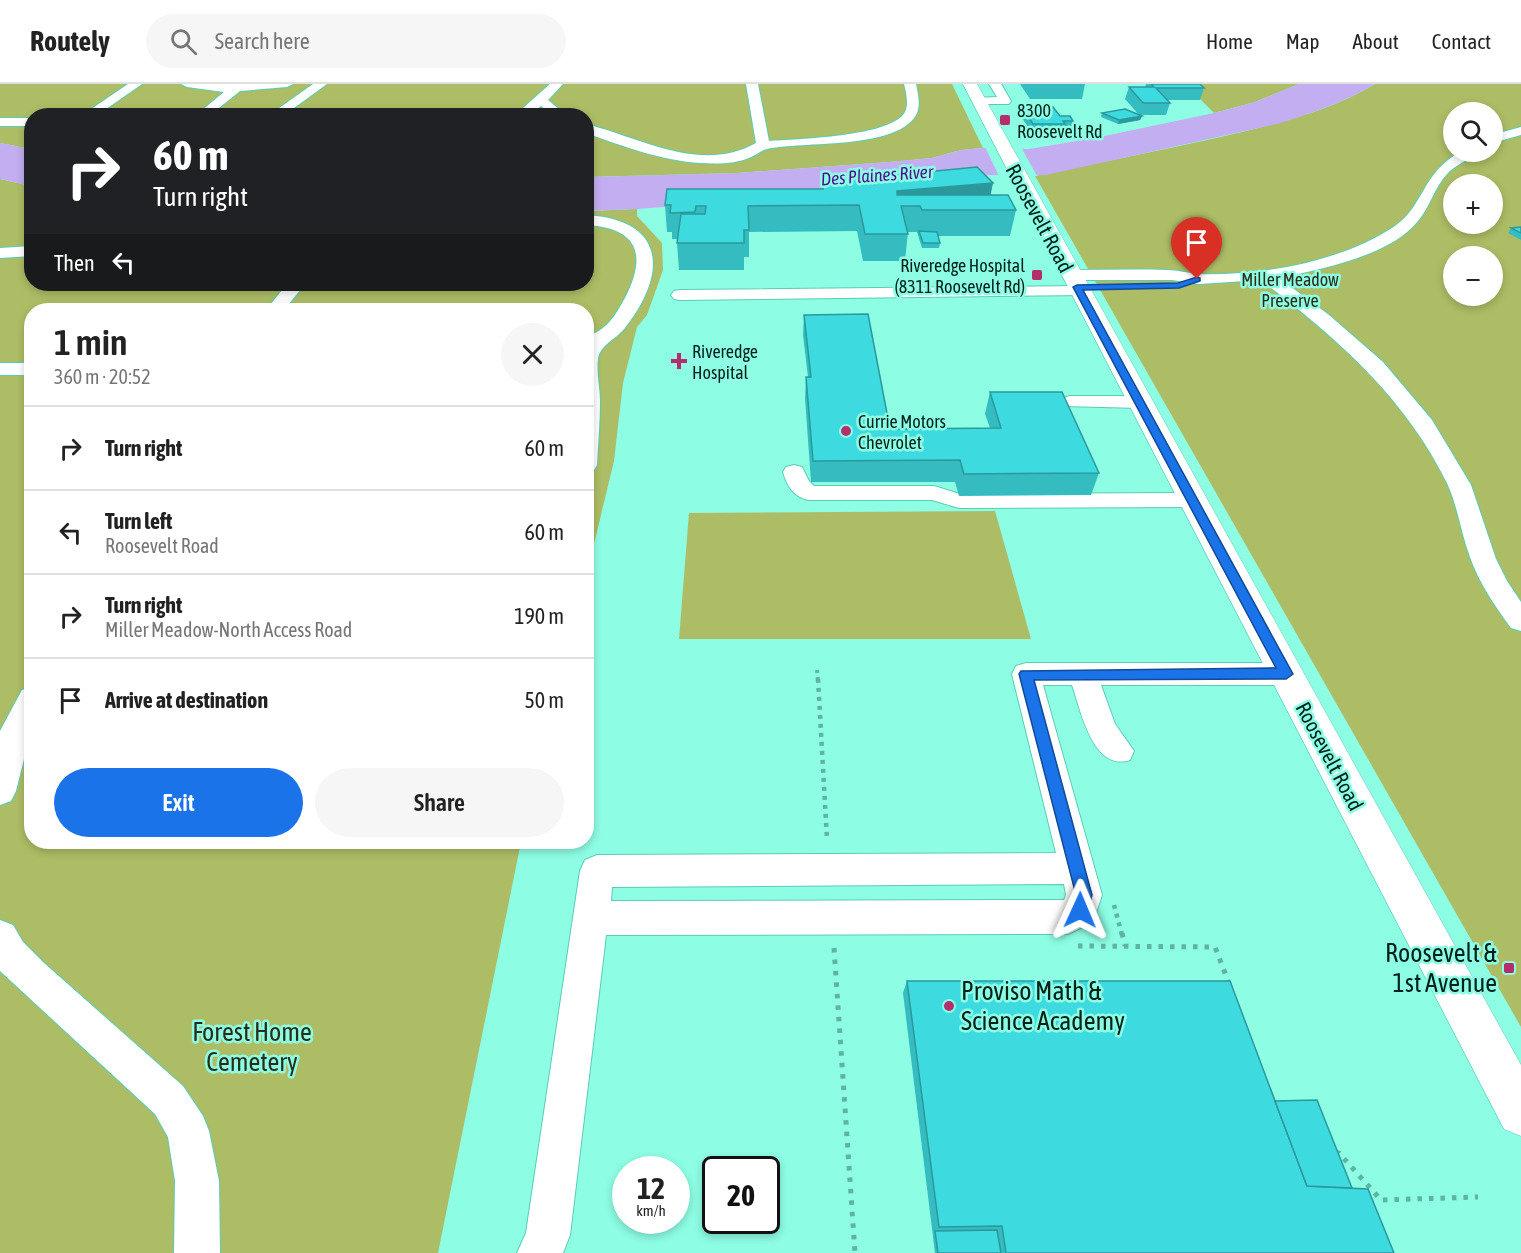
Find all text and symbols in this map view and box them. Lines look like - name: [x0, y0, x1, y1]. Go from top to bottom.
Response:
- search box: [146, 14, 566, 68]
- text: Routely: [30, 25, 110, 57]
- icon: search: [167, 25, 200, 58]
- text: Search here: [215, 28, 310, 54]
- text: Home: [1206, 29, 1253, 53]
- text: Map: [1286, 29, 1320, 53]
- text: About: [1353, 29, 1399, 53]
- text: Contact: [1432, 29, 1491, 53]
- place label: 8300 Roosevelt Rd: [1017, 100, 1103, 142]
- map controls: [1443, 102, 1503, 306]
- button: search: [1443, 102, 1503, 162]
- marker: 8300 Roosevelt Rd: [998, 113, 1012, 127]
- text: 60 m: [153, 131, 228, 179]
- icon: right: [54, 132, 132, 210]
- street label: Roosevelt Road: [1001, 160, 1079, 276]
- water label: Des Plaines River: [820, 161, 935, 189]
- button: +: [1443, 174, 1503, 234]
- text: Turn right: [153, 181, 248, 212]
- pin: [1171, 217, 1222, 279]
- icon: arrive: [1180, 226, 1213, 259]
- icon: left: [107, 246, 140, 279]
- button: −: [1443, 246, 1503, 306]
- text: Then: [54, 250, 95, 276]
- place label: Riveredge Hospital (8311 Roosevelt Rd): [894, 255, 1025, 297]
- marker: Riveredge Hospital (8311 Roosevelt Rd): [1030, 268, 1044, 282]
- park label: Miller Meadow Preserve: [1241, 269, 1339, 311]
- text: 1 min: [54, 321, 128, 363]
- button: close: [501, 323, 564, 386]
- place label: Riveredge Hospital: [692, 341, 758, 383]
- marker: Riveredge Hospital: [670, 352, 688, 370]
- text: 360 m · 20:52: [54, 365, 151, 388]
- place label: Currie Motors Chevrolet: [858, 411, 946, 453]
- marker: Currie Motors Chevrolet: [839, 424, 853, 438]
- icon: right: [54, 432, 87, 465]
- text: Turn right: [105, 435, 182, 461]
- text: 60 m: [524, 435, 564, 461]
- text: Turn left: [105, 508, 172, 534]
- icon: left: [54, 516, 87, 549]
- text: 60 m: [524, 519, 564, 545]
- text: Roosevelt Road: [105, 534, 219, 557]
- text: Turn right: [105, 592, 182, 618]
- icon: right: [54, 600, 87, 633]
- text: 190 m: [514, 603, 564, 629]
- text: Miller Meadow-North Access Road: [105, 618, 352, 641]
- icon: arrive: [54, 684, 87, 717]
- text: Arrive at destination: [105, 687, 268, 713]
- text: 50 m: [524, 687, 564, 713]
- street label: Roosevelt Road: [1291, 698, 1369, 814]
- button: Exit: [54, 768, 303, 837]
- button: Share: [315, 768, 564, 837]
- position arrow: [1048, 878, 1112, 942]
- place label: Roosevelt & 1st Avenue: [1385, 938, 1497, 998]
- marker: Roosevelt & 1st Avenue: [1502, 961, 1516, 975]
- place label: Proviso Math & Science Academy: [961, 976, 1125, 1036]
- marker: Proviso Math & Science Academy: [942, 999, 956, 1013]
- park label: Forest Home Cemetery: [192, 1017, 312, 1077]
- speed limit sign: 20: [702, 1156, 780, 1234]
- text: 12: [637, 1171, 665, 1205]
- text: km/h: [636, 1202, 666, 1219]

